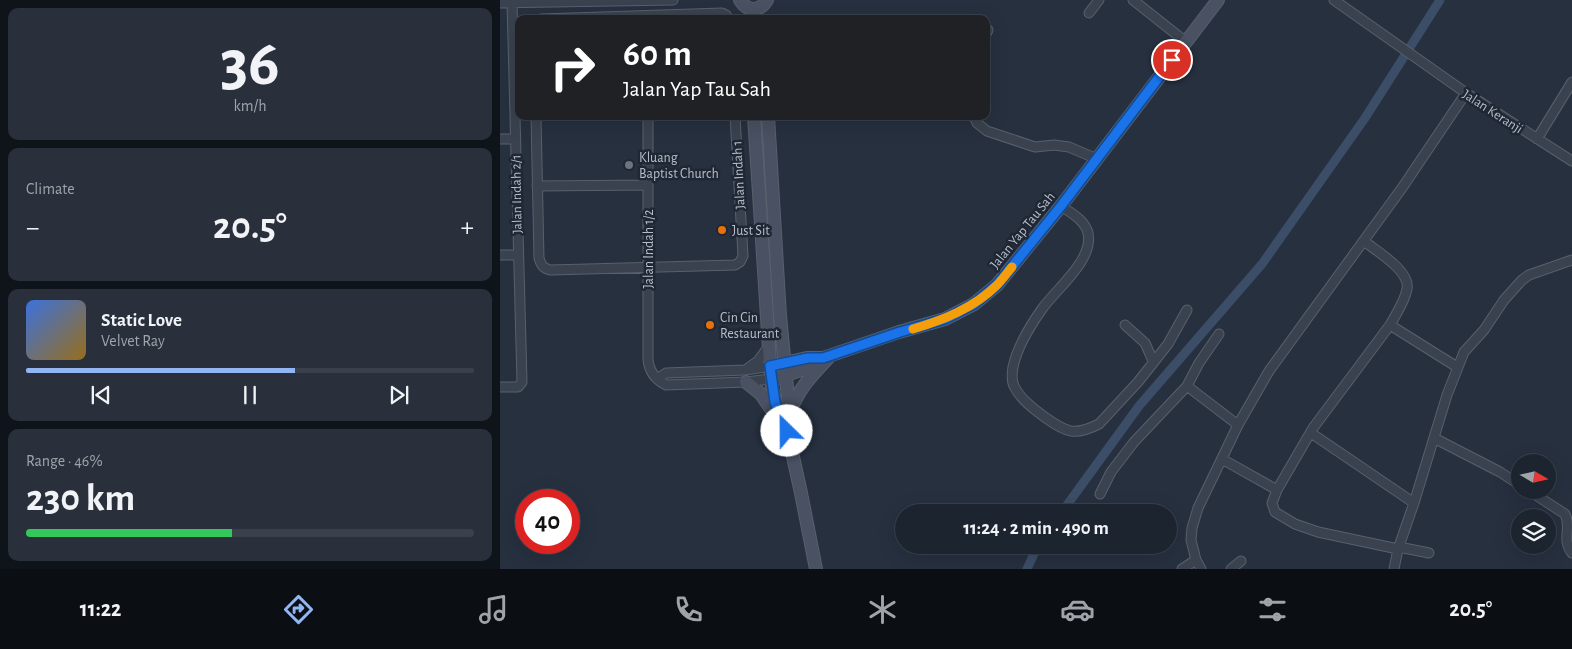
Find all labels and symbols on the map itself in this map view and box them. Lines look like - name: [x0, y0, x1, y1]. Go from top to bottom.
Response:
- pin: [1151, 39, 1193, 81]
- street label: Jalan Keranji: [1460, 87, 1525, 136]
- street label: Jalan Indah 1: [730, 140, 748, 210]
- place label: Kluang Baptist Church: [639, 151, 719, 181]
- street label: Jalan Indah 2/1: [509, 154, 525, 234]
- marker: Kluang Baptist Church: [623, 159, 635, 171]
- street label: Jalan Yap Tau Sah: [988, 190, 1058, 272]
- street label: Jalan Indah 1/2: [642, 209, 656, 289]
- marker: Just Sit: [716, 224, 728, 236]
- place label: Just Sit: [732, 224, 770, 238]
- place label: Cin Cin Restaurant: [720, 311, 780, 341]
- marker: Cin Cin Restaurant: [704, 319, 716, 331]
- position arrow: [760, 404, 812, 456]
- north arrow: [1511, 454, 1556, 499]
- speed limit sign: 40: [515, 489, 580, 554]

